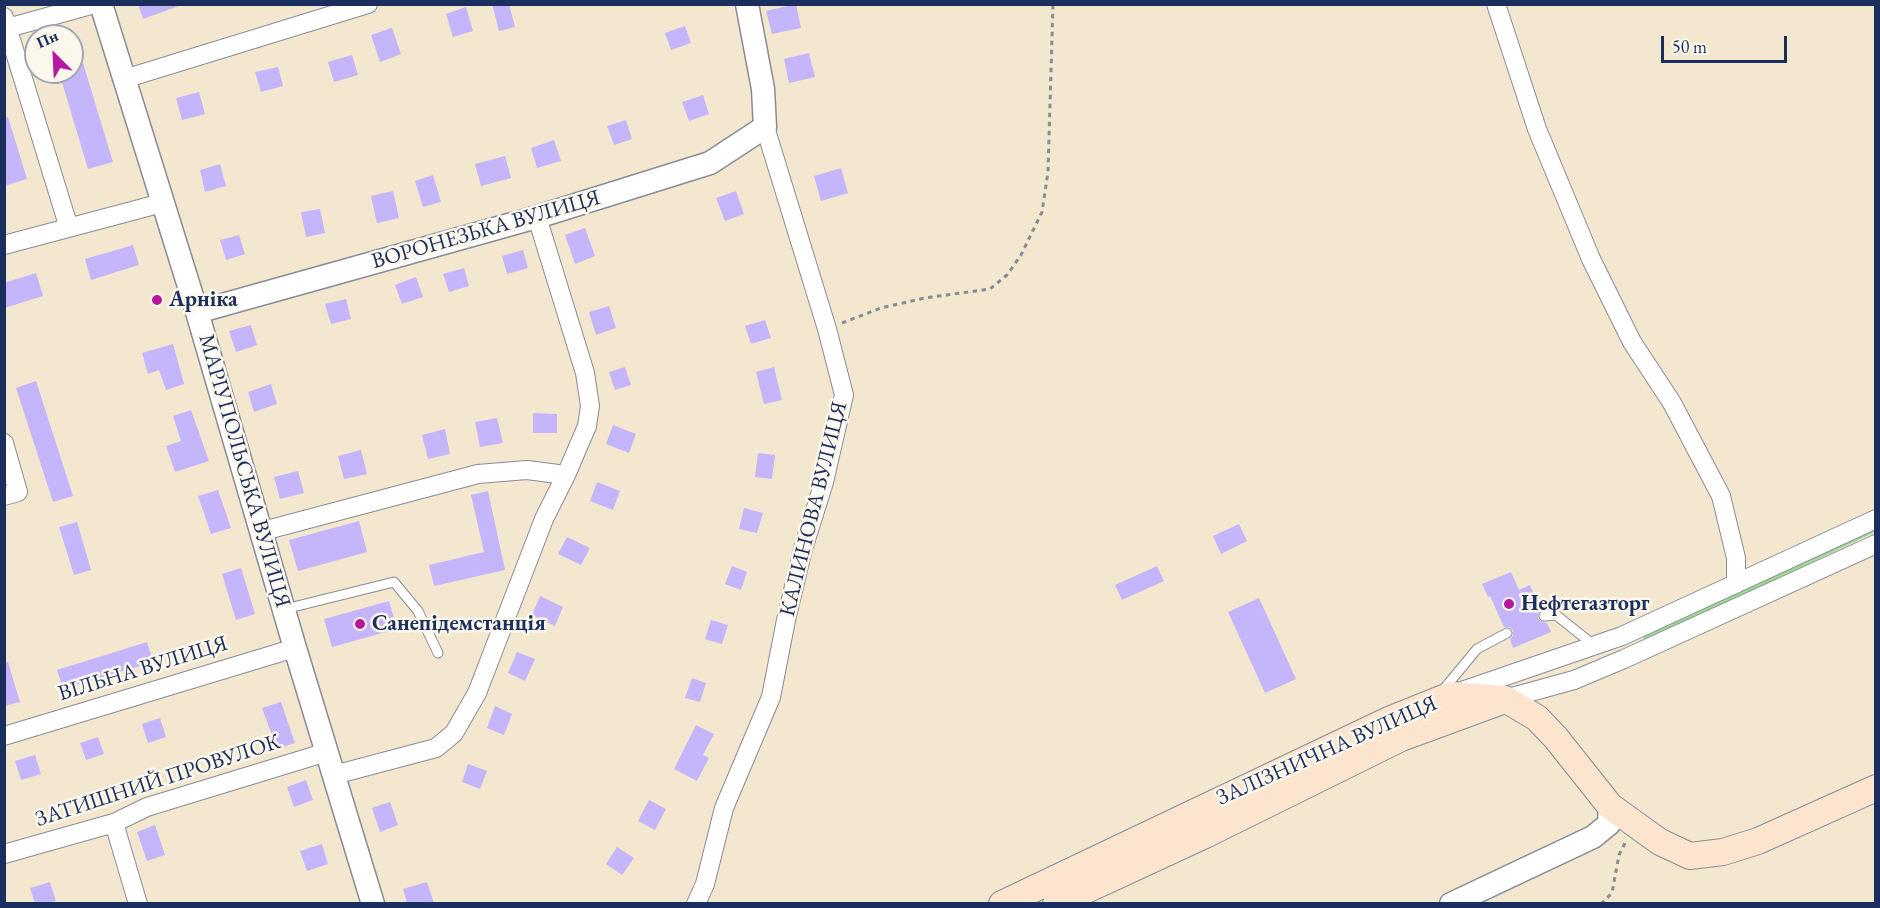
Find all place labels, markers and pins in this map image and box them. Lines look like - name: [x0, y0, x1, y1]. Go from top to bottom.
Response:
- place label: Арніка: [169, 287, 238, 313]
- marker: Арніка: [150, 293, 164, 307]
- place label: Нефтегазторг: [1521, 591, 1650, 617]
- marker: Нефтегазторг: [1502, 597, 1516, 611]
- place label: Санепідемстанція: [372, 611, 546, 637]
- marker: Санепідемстанція: [353, 617, 367, 631]

